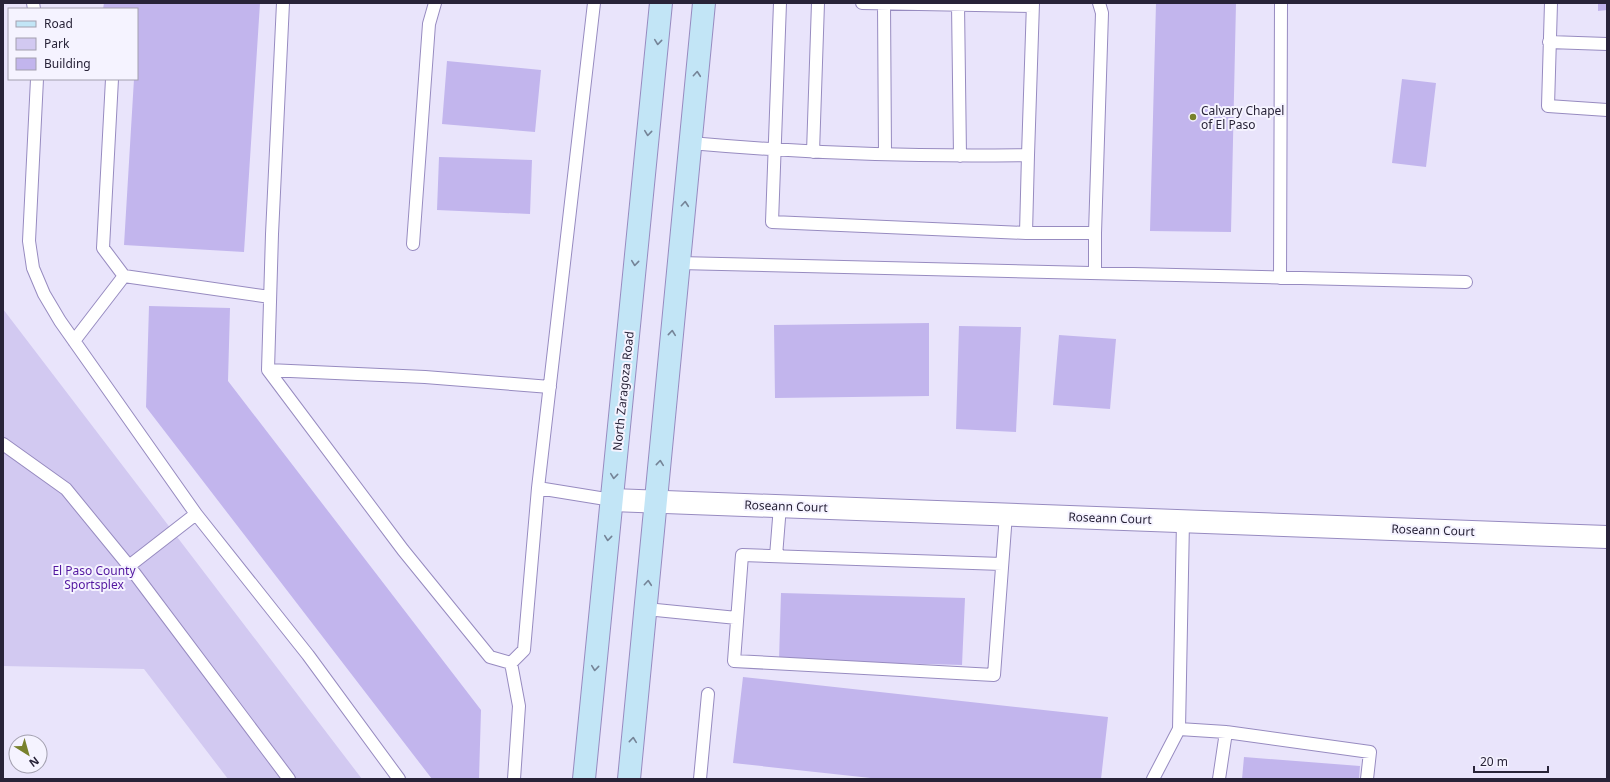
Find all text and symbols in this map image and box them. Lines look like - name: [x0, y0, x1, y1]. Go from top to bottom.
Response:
- legend: [8, 8, 138, 80]
- text: Road: [44, 15, 73, 32]
- text: Park: [44, 35, 70, 52]
- one-way arrow: [653, 39, 662, 45]
- text: Building: [44, 55, 91, 72]
- one-way arrow: [692, 71, 701, 77]
- place label: Calvary Chapel of El Paso: [1201, 102, 1284, 133]
- marker: Calvary Chapel of El Paso: [1188, 112, 1198, 122]
- one-way arrow: [644, 130, 653, 136]
- one-way arrow: [680, 201, 689, 207]
- one-way arrow: [631, 260, 640, 266]
- street label: North Zaragoza Road: [608, 330, 638, 452]
- one-way arrow: [668, 330, 677, 336]
- one-way arrow: [655, 460, 664, 466]
- one-way arrow: [610, 473, 619, 479]
- street label: Roseann Court: [744, 496, 829, 516]
- street label: Roseann Court: [1068, 508, 1153, 528]
- street label: Roseann Court: [1391, 520, 1476, 540]
- one-way arrow: [604, 535, 613, 541]
- park label: El Paso County Sportsplex: [52, 562, 136, 593]
- one-way arrow: [643, 580, 652, 586]
- one-way arrow: [591, 665, 600, 671]
- north arrow: [8, 734, 48, 774]
- one-way arrow: [628, 737, 637, 743]
- scale bar: [1474, 748, 1548, 774]
- text: 20 m: [1480, 753, 1508, 770]
- text: N: [26, 754, 42, 771]

